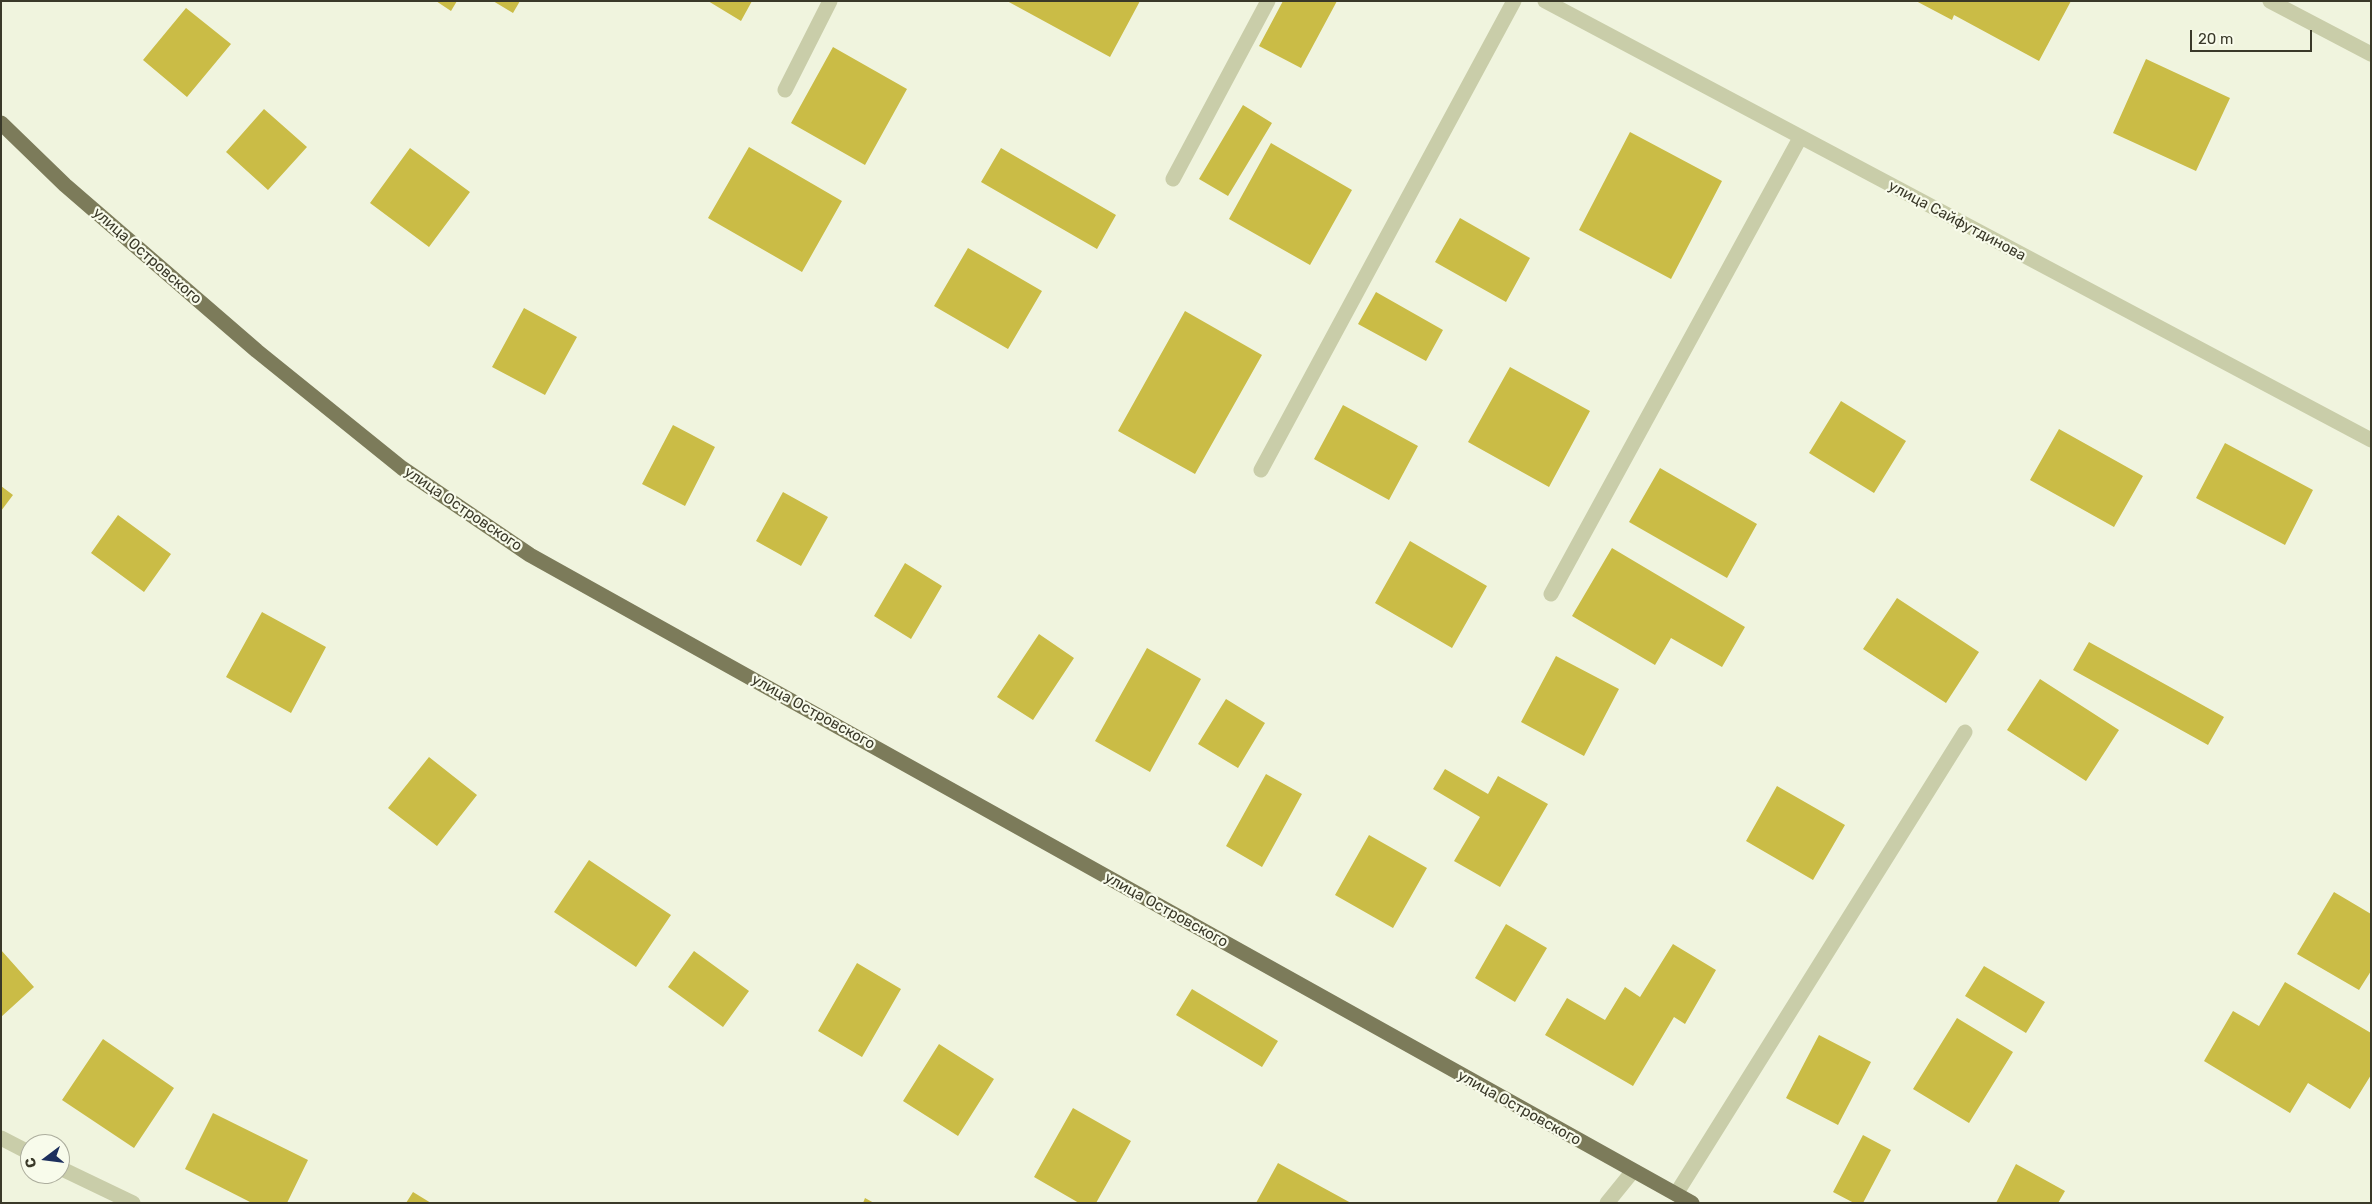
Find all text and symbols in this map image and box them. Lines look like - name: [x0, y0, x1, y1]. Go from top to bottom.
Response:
- scale bar: [2192, 20, 2314, 52]
- text: 20 m: [2198, 30, 2233, 48]
- street label: улица Сайфутдинова: [1885, 177, 2029, 265]
- street label: улица Островского: [89, 204, 205, 308]
- street label: улица Островского: [401, 463, 525, 555]
- street label: улица Островского: [748, 671, 878, 753]
- street label: улица Островского: [1101, 869, 1231, 951]
- street label: улица Островского: [1454, 1067, 1584, 1149]
- north arrow: [20, 1134, 70, 1184]
- text: С: [22, 1156, 40, 1170]

